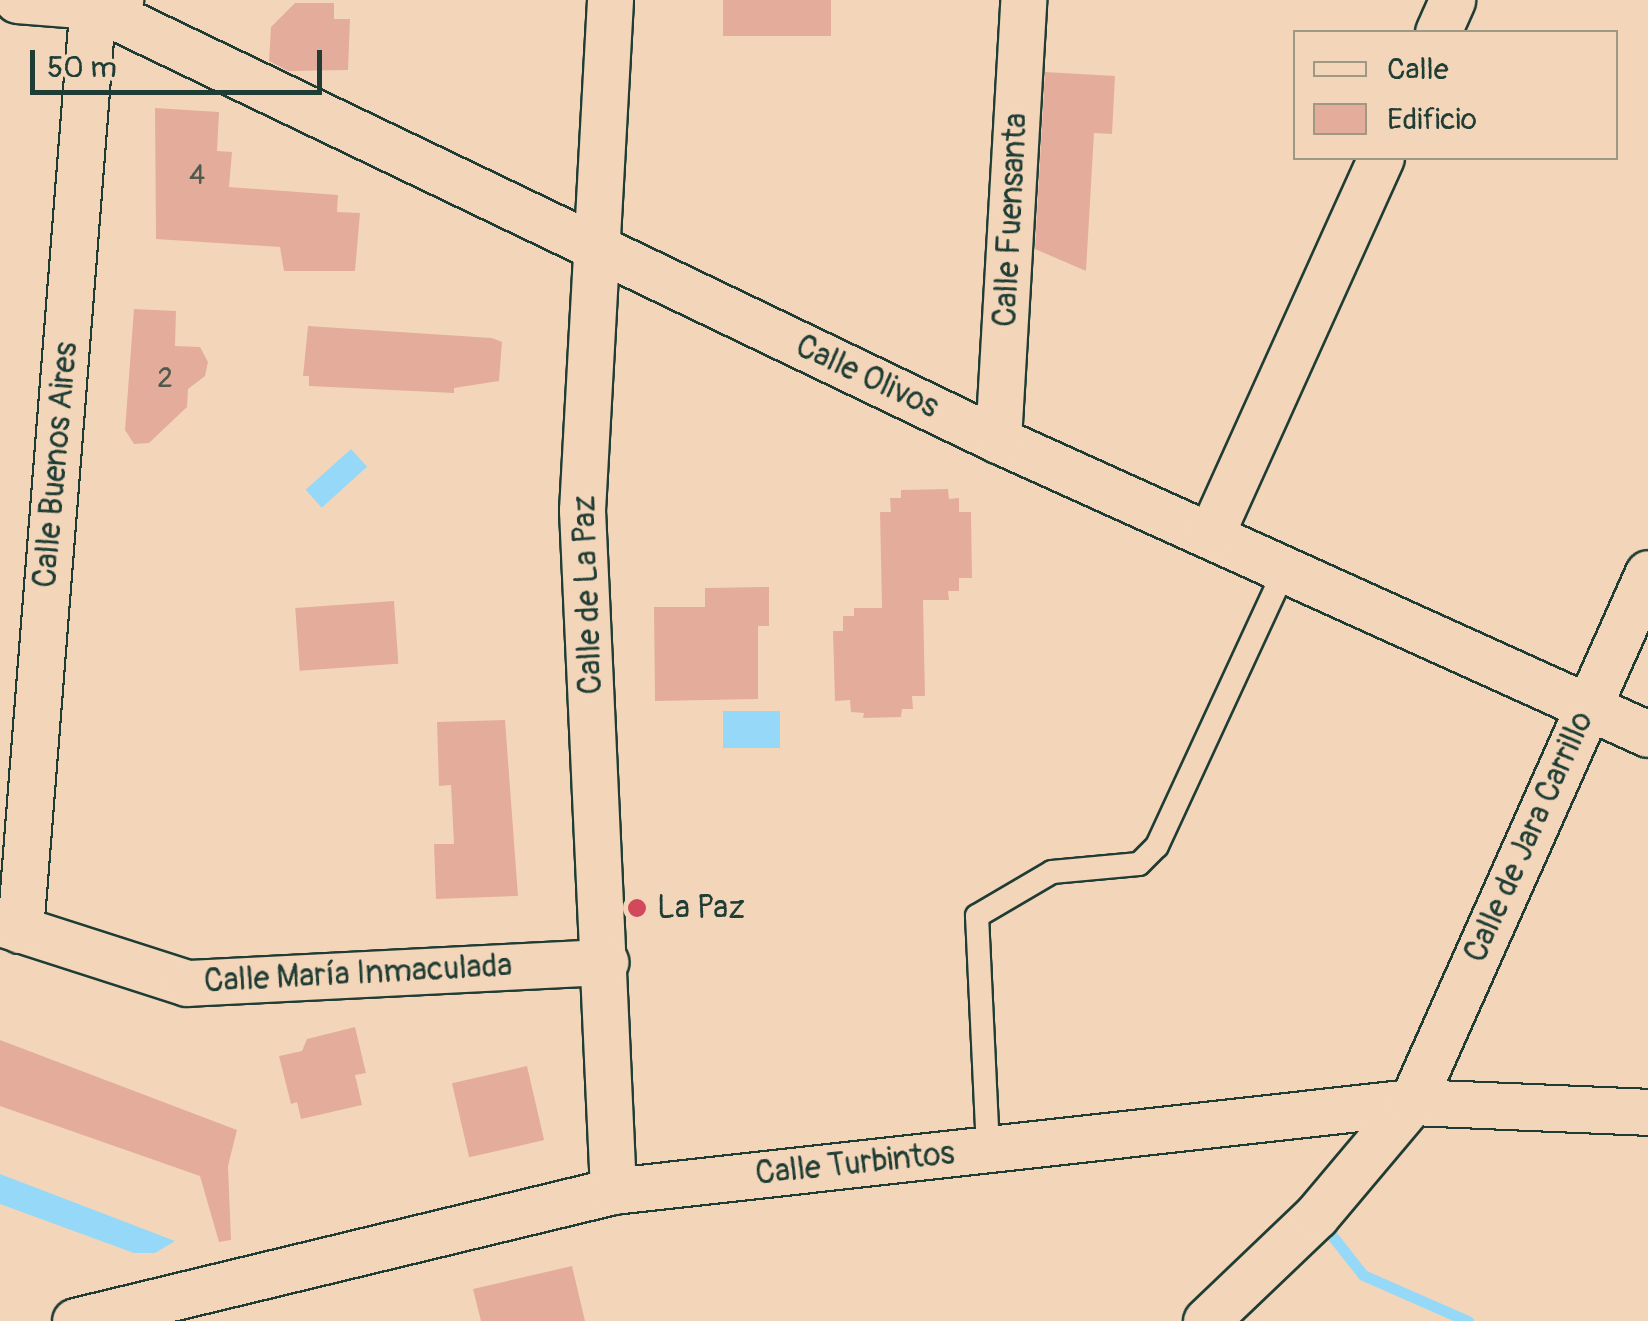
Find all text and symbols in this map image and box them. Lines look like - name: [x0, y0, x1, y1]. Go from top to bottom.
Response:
- scale bar: [35, 30, 328, 92]
- legend: [1293, 30, 1618, 160]
- text: 50 m: [47, 49, 117, 86]
- text: Calle: [1387, 51, 1449, 88]
- text: Edificio: [1387, 101, 1477, 138]
- street label: Calle Fuensanta: [986, 112, 1036, 328]
- house number: 4: [189, 159, 205, 193]
- street label: Calle Olivos: [790, 327, 944, 427]
- street label: Calle Buenos Aires: [26, 341, 86, 589]
- house number: 2: [157, 362, 173, 396]
- street label: Calle de La Paz: [565, 495, 611, 695]
- street label: Calle de Jara Carrillo: [1456, 706, 1602, 968]
- place label: La Paz: [657, 889, 745, 927]
- marker: La Paz: [626, 897, 648, 919]
- street label: Calle María Inmaculada: [203, 947, 513, 1001]
- street label: Calle Turbintos: [753, 1134, 957, 1194]

